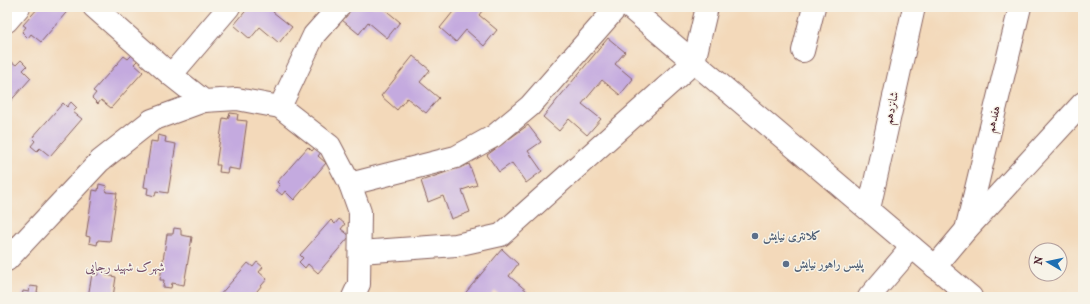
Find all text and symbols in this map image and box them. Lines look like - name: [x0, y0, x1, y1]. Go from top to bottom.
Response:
- street label: شانزدهم: [881, 90, 905, 127]
- street label: هفدهم: [983, 104, 1007, 135]
- place label: کلانتری نیایش: [763, 229, 821, 244]
- marker: کلانتری نیایش: [750, 231, 760, 241]
- north arrow: [1028, 242, 1068, 282]
- text: N: [1032, 255, 1046, 266]
- place label: پلیس راهور نیایش: [794, 257, 864, 273]
- district label: شهرک شهید رجایی: [85, 259, 165, 275]
- marker: پلیس راهور نیایش: [781, 259, 791, 269]

